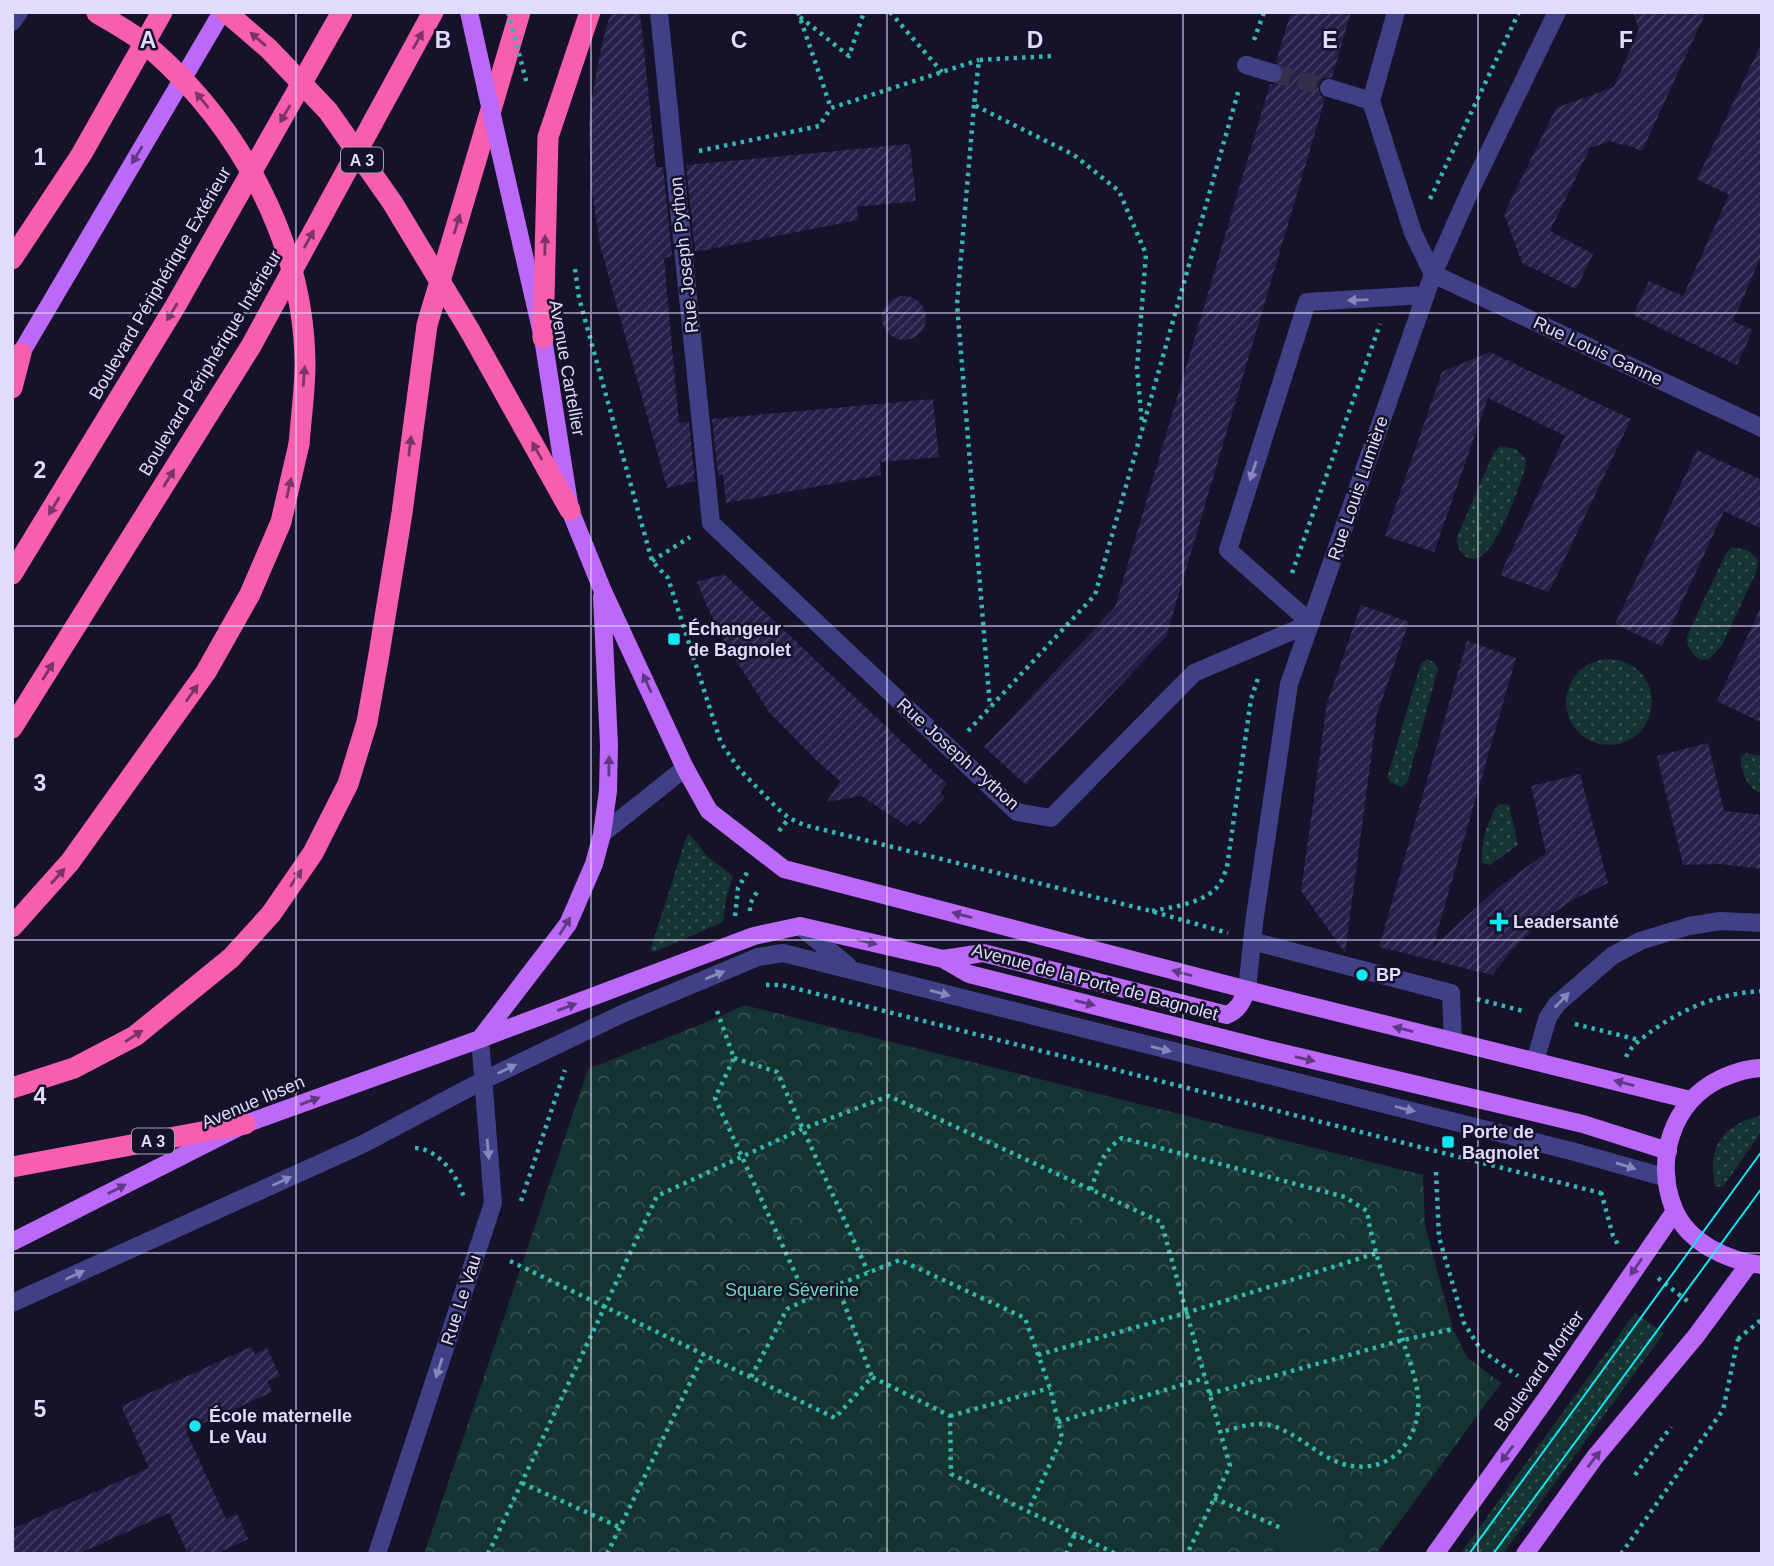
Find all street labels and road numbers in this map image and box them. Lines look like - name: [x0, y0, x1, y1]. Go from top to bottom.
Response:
- road number: A 3: [341, 148, 383, 172]
- street label: Boulevard Périphérique Extérieur: [85, 163, 235, 403]
- street label: Rue Joseph Python: [666, 176, 702, 334]
- street label: Boulevard Périphérique Intérieur: [135, 247, 285, 479]
- street label: Avenue Cartellier: [545, 298, 589, 438]
- street label: Rue Louis Ganne: [1530, 312, 1666, 390]
- street label: Rue Louis Lumière: [1324, 413, 1392, 563]
- street label: Rue Joseph Python: [893, 694, 1023, 814]
- street label: Avenue de la Porte de Bagnolet: [970, 939, 1220, 1025]
- street label: Avenue Ibsen: [199, 1071, 307, 1133]
- road number: A 3: [132, 1128, 174, 1154]
- street label: Rue Le Vau: [437, 1252, 485, 1348]
- street label: Boulevard Mortier: [1490, 1307, 1588, 1435]

